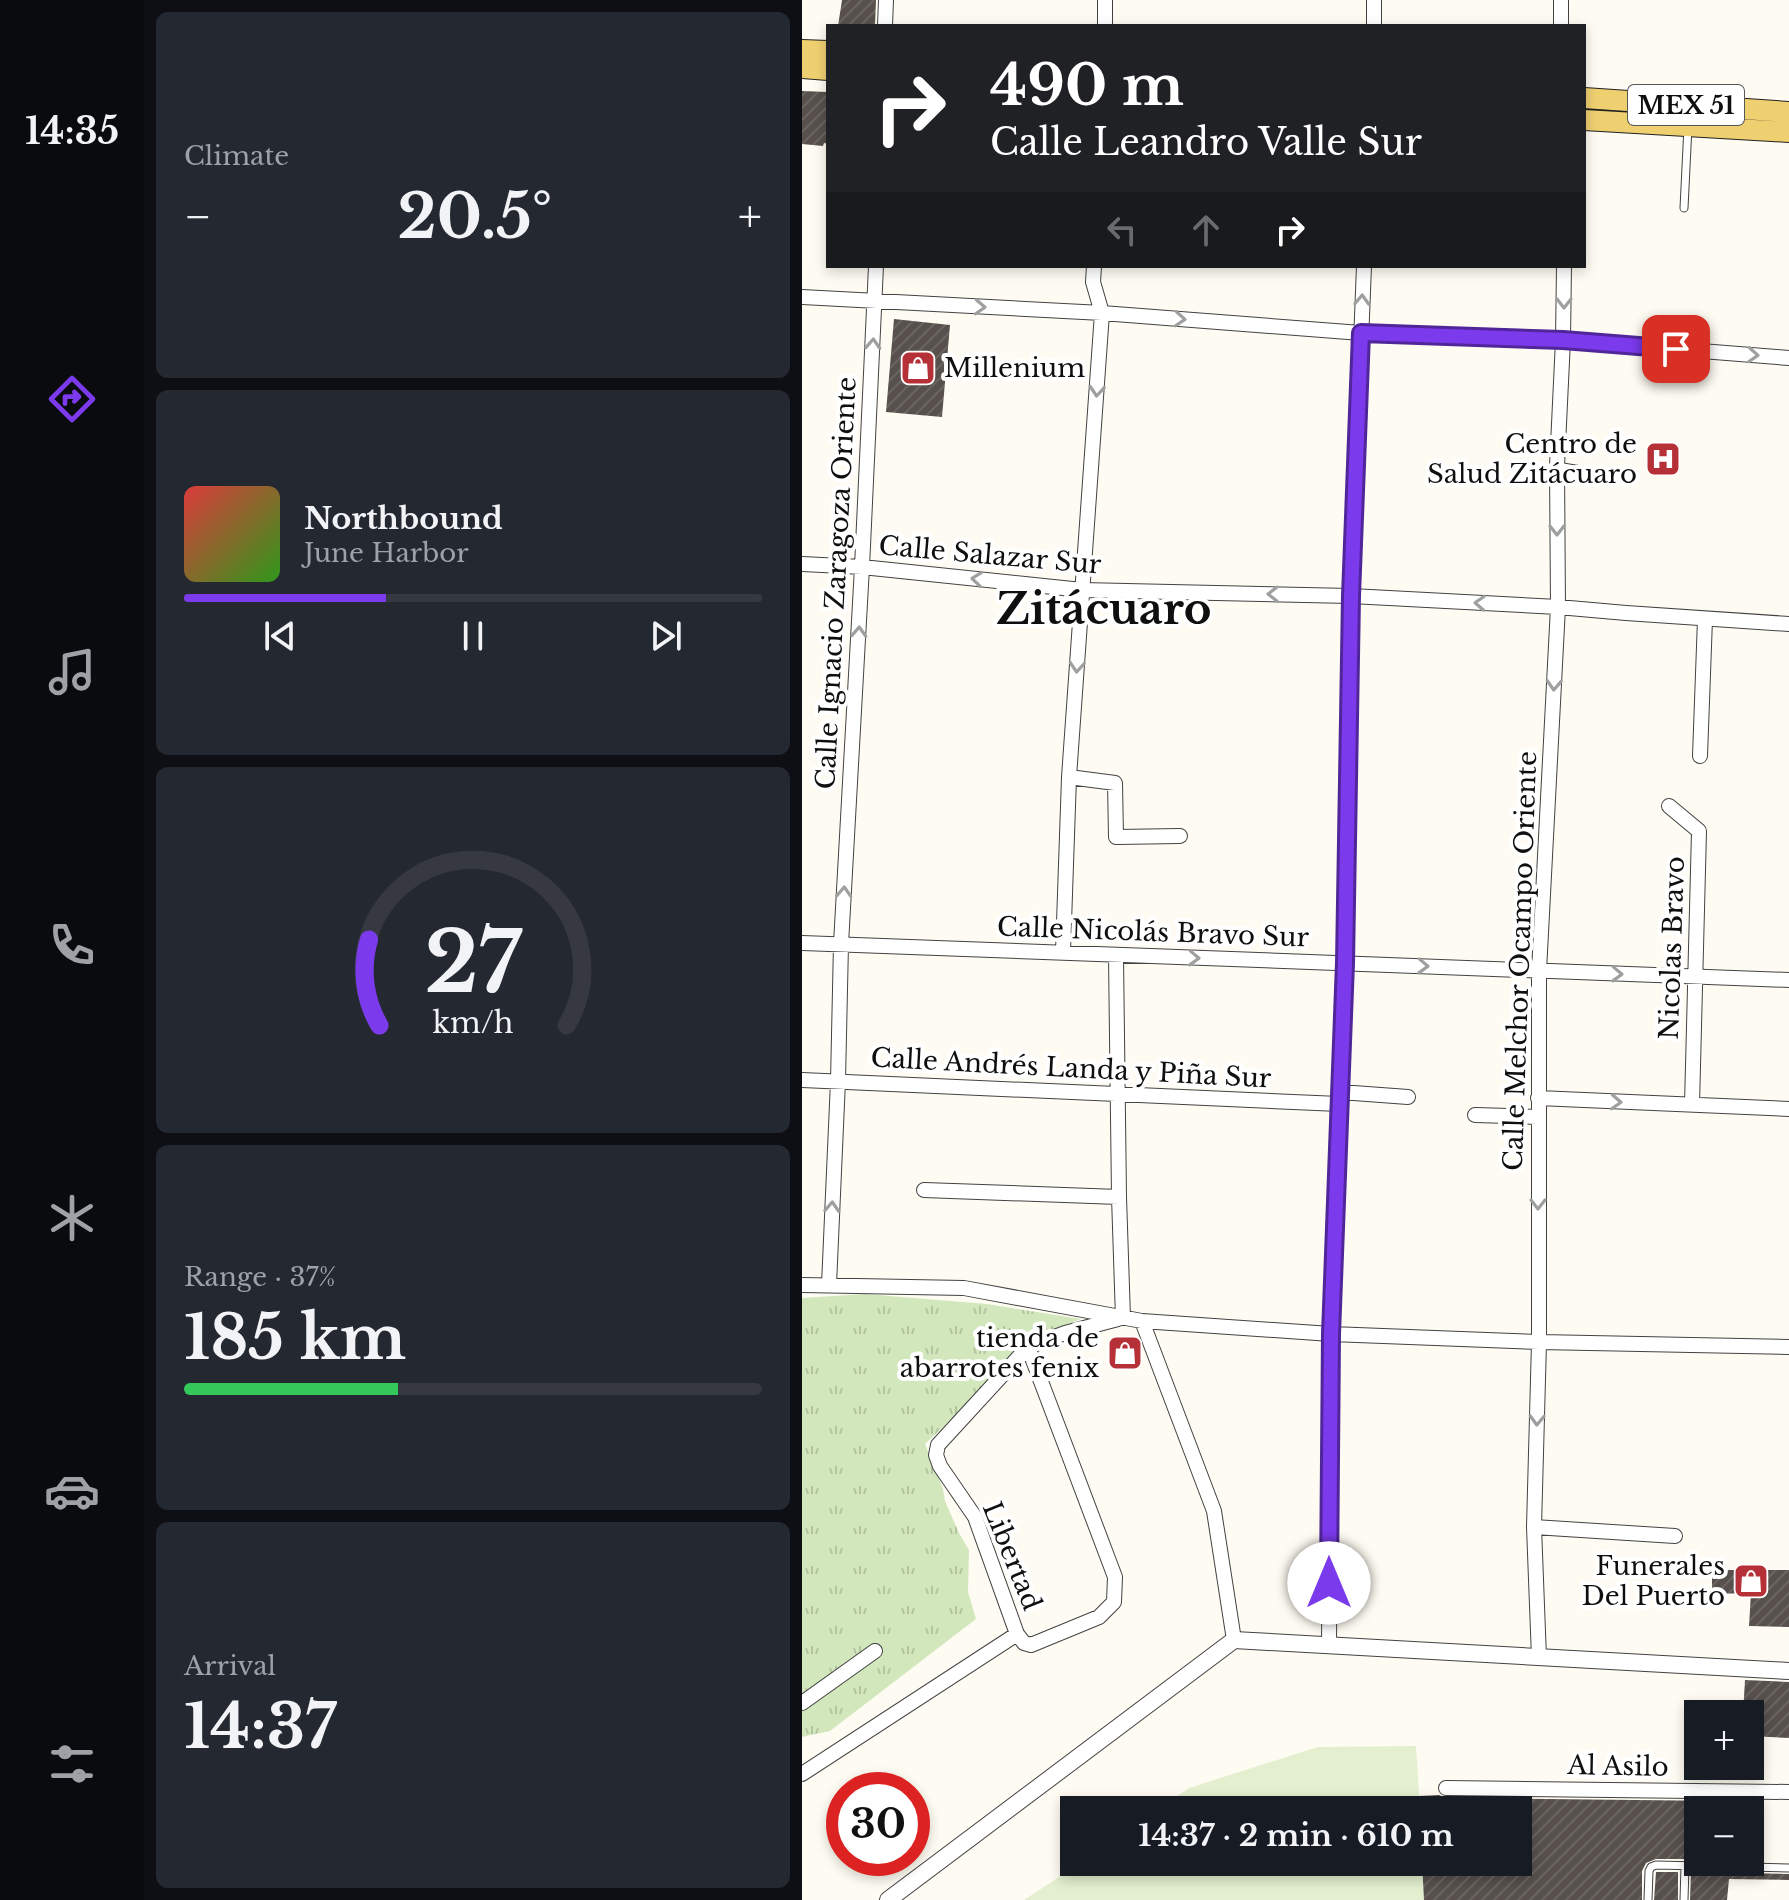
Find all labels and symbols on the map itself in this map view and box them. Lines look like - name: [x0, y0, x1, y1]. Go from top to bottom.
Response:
- road number: MEX 51: [1628, 85, 1744, 125]
- one-way arrow: [1354, 293, 1371, 306]
- one-way arrow: [1555, 297, 1572, 310]
- one-way arrow: [975, 298, 987, 315]
- one-way arrow: [1174, 310, 1187, 327]
- pin: [1642, 315, 1710, 383]
- one-way arrow: [864, 337, 881, 350]
- one-way arrow: [1747, 346, 1760, 363]
- shop icon: Millenium: [899, 349, 937, 387]
- place label: Millenium: [944, 352, 1085, 384]
- street label: Calle Ignacio Zaragoza Oriente: [809, 376, 863, 790]
- one-way arrow: [1089, 385, 1106, 398]
- place label: Centro de Salud Zitácuaro: [1427, 428, 1637, 490]
- hospital icon: Centro de Salud Zitácuaro: [1644, 440, 1682, 478]
- one-way arrow: [1548, 524, 1566, 537]
- street label: Calle Salazar Sur: [877, 529, 1103, 581]
- one-way arrow: [970, 570, 983, 587]
- district label: Zitácuaro: [997, 583, 1211, 635]
- one-way arrow: [1266, 585, 1279, 603]
- one-way arrow: [1473, 594, 1486, 611]
- one-way arrow: [850, 625, 867, 638]
- one-way arrow: [1069, 661, 1086, 674]
- one-way arrow: [1545, 679, 1562, 692]
- street label: Calle Melchor Ocampo Oriente: [1497, 751, 1543, 1171]
- street label: Nicolas Bravo: [1653, 856, 1691, 1040]
- one-way arrow: [835, 885, 852, 897]
- street label: Calle Nicolás Bravo Sur: [996, 911, 1310, 953]
- one-way arrow: [1188, 950, 1201, 967]
- one-way arrow: [1417, 957, 1430, 974]
- one-way arrow: [1611, 965, 1624, 982]
- street label: Calle Andrés Landa y Piña Sur: [870, 1042, 1273, 1095]
- one-way arrow: [1610, 1093, 1623, 1110]
- one-way arrow: [1529, 1198, 1547, 1211]
- one-way arrow: [823, 1200, 840, 1213]
- place label: tienda de abarrotes fenix: [900, 1322, 1099, 1384]
- shop icon: tienda de abarrotes fenix: [1106, 1334, 1144, 1372]
- one-way arrow: [1528, 1414, 1546, 1427]
- street label: Libertad: [976, 1497, 1048, 1615]
- position arrow: [1287, 1541, 1371, 1625]
- place label: Funerales Del Puerto: [1582, 1550, 1725, 1612]
- shop icon: Funerales Del Puerto: [1732, 1562, 1770, 1600]
- street label: Al Asilo: [1566, 1749, 1669, 1783]
- speed limit sign: 30: [826, 1772, 930, 1876]

